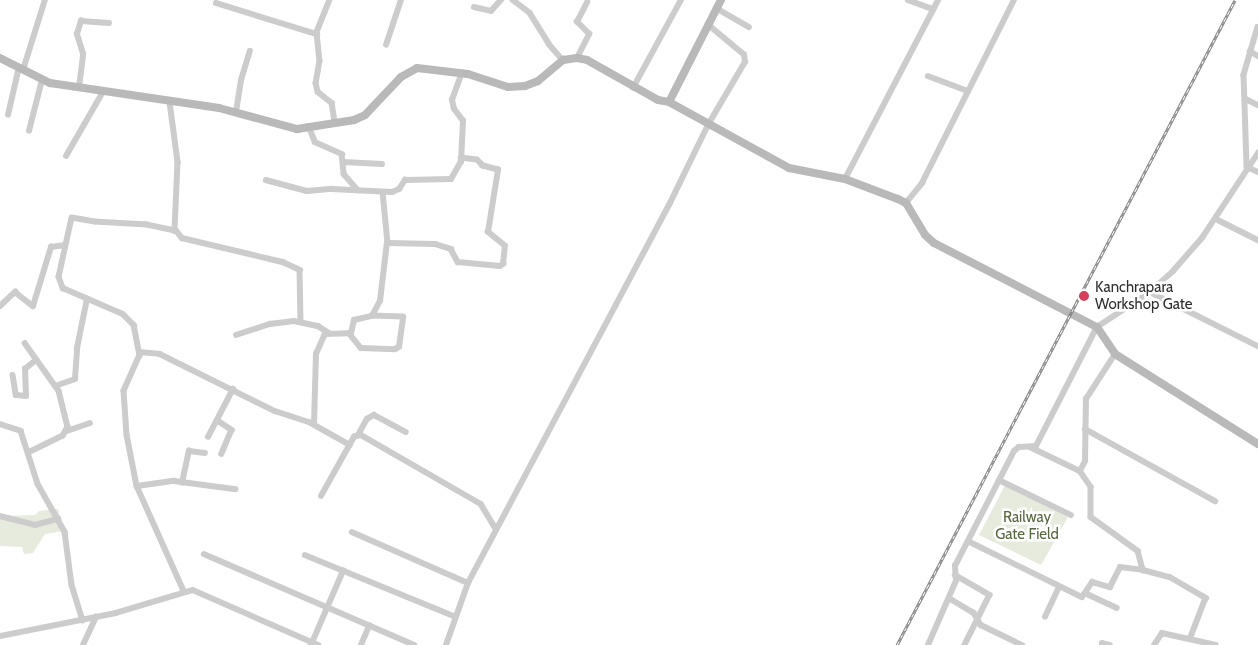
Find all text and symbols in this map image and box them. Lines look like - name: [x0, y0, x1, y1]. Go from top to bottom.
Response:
- place label: Kanchrapara Workshop Gate: [1095, 278, 1192, 313]
- marker: Kanchrapara Workshop Gate: [1077, 289, 1091, 303]
- park label: Railway Gate Field: [995, 508, 1059, 543]

